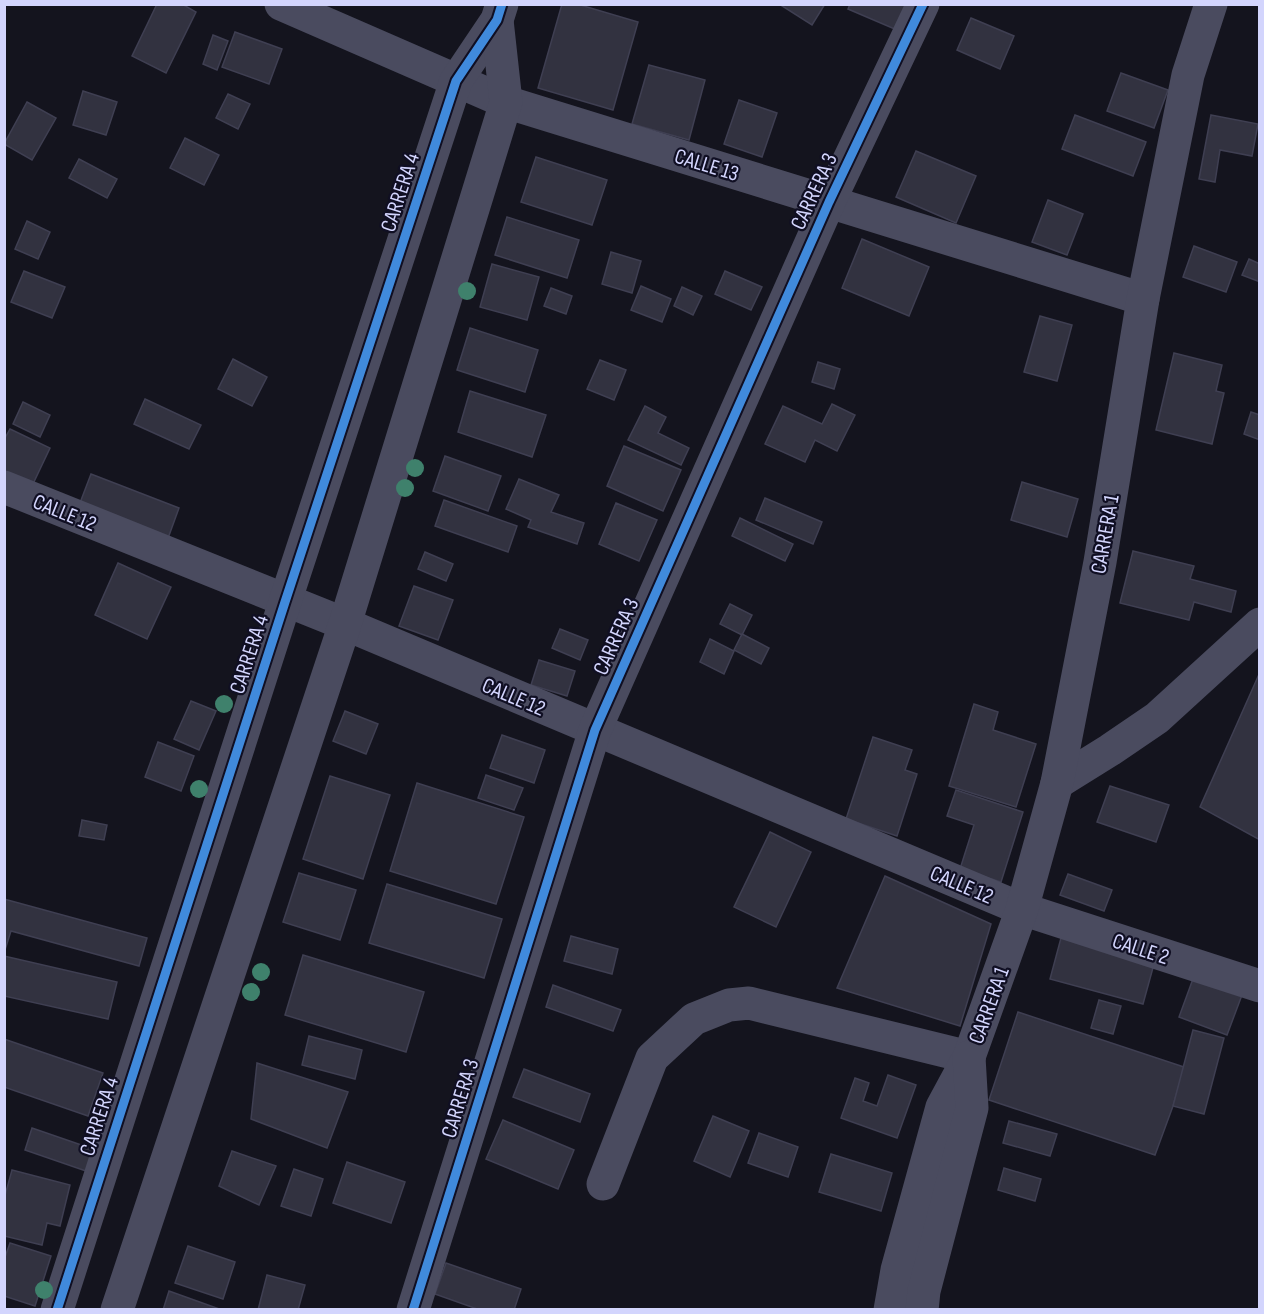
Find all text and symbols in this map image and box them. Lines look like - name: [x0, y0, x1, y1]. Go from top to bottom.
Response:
- street label: CALLE 13: [671, 143, 742, 188]
- street label: CARRERA 4: [375, 149, 426, 235]
- street label: CARRERA 3: [785, 149, 844, 234]
- street label: CALLE 12: [29, 489, 100, 538]
- street label: CARRERA 1: [1085, 492, 1126, 576]
- street label: CARRERA 3: [587, 594, 645, 679]
- street label: CARRERA 4: [224, 611, 275, 697]
- street label: CALLE 12: [478, 672, 549, 723]
- street label: CALLE 12: [926, 860, 997, 911]
- street label: CALLE 2: [1109, 928, 1172, 971]
- street label: CARRERA 1: [963, 963, 1016, 1048]
- street label: CARRERA 3: [436, 1055, 485, 1141]
- street label: CARRERA 4: [74, 1073, 125, 1159]

